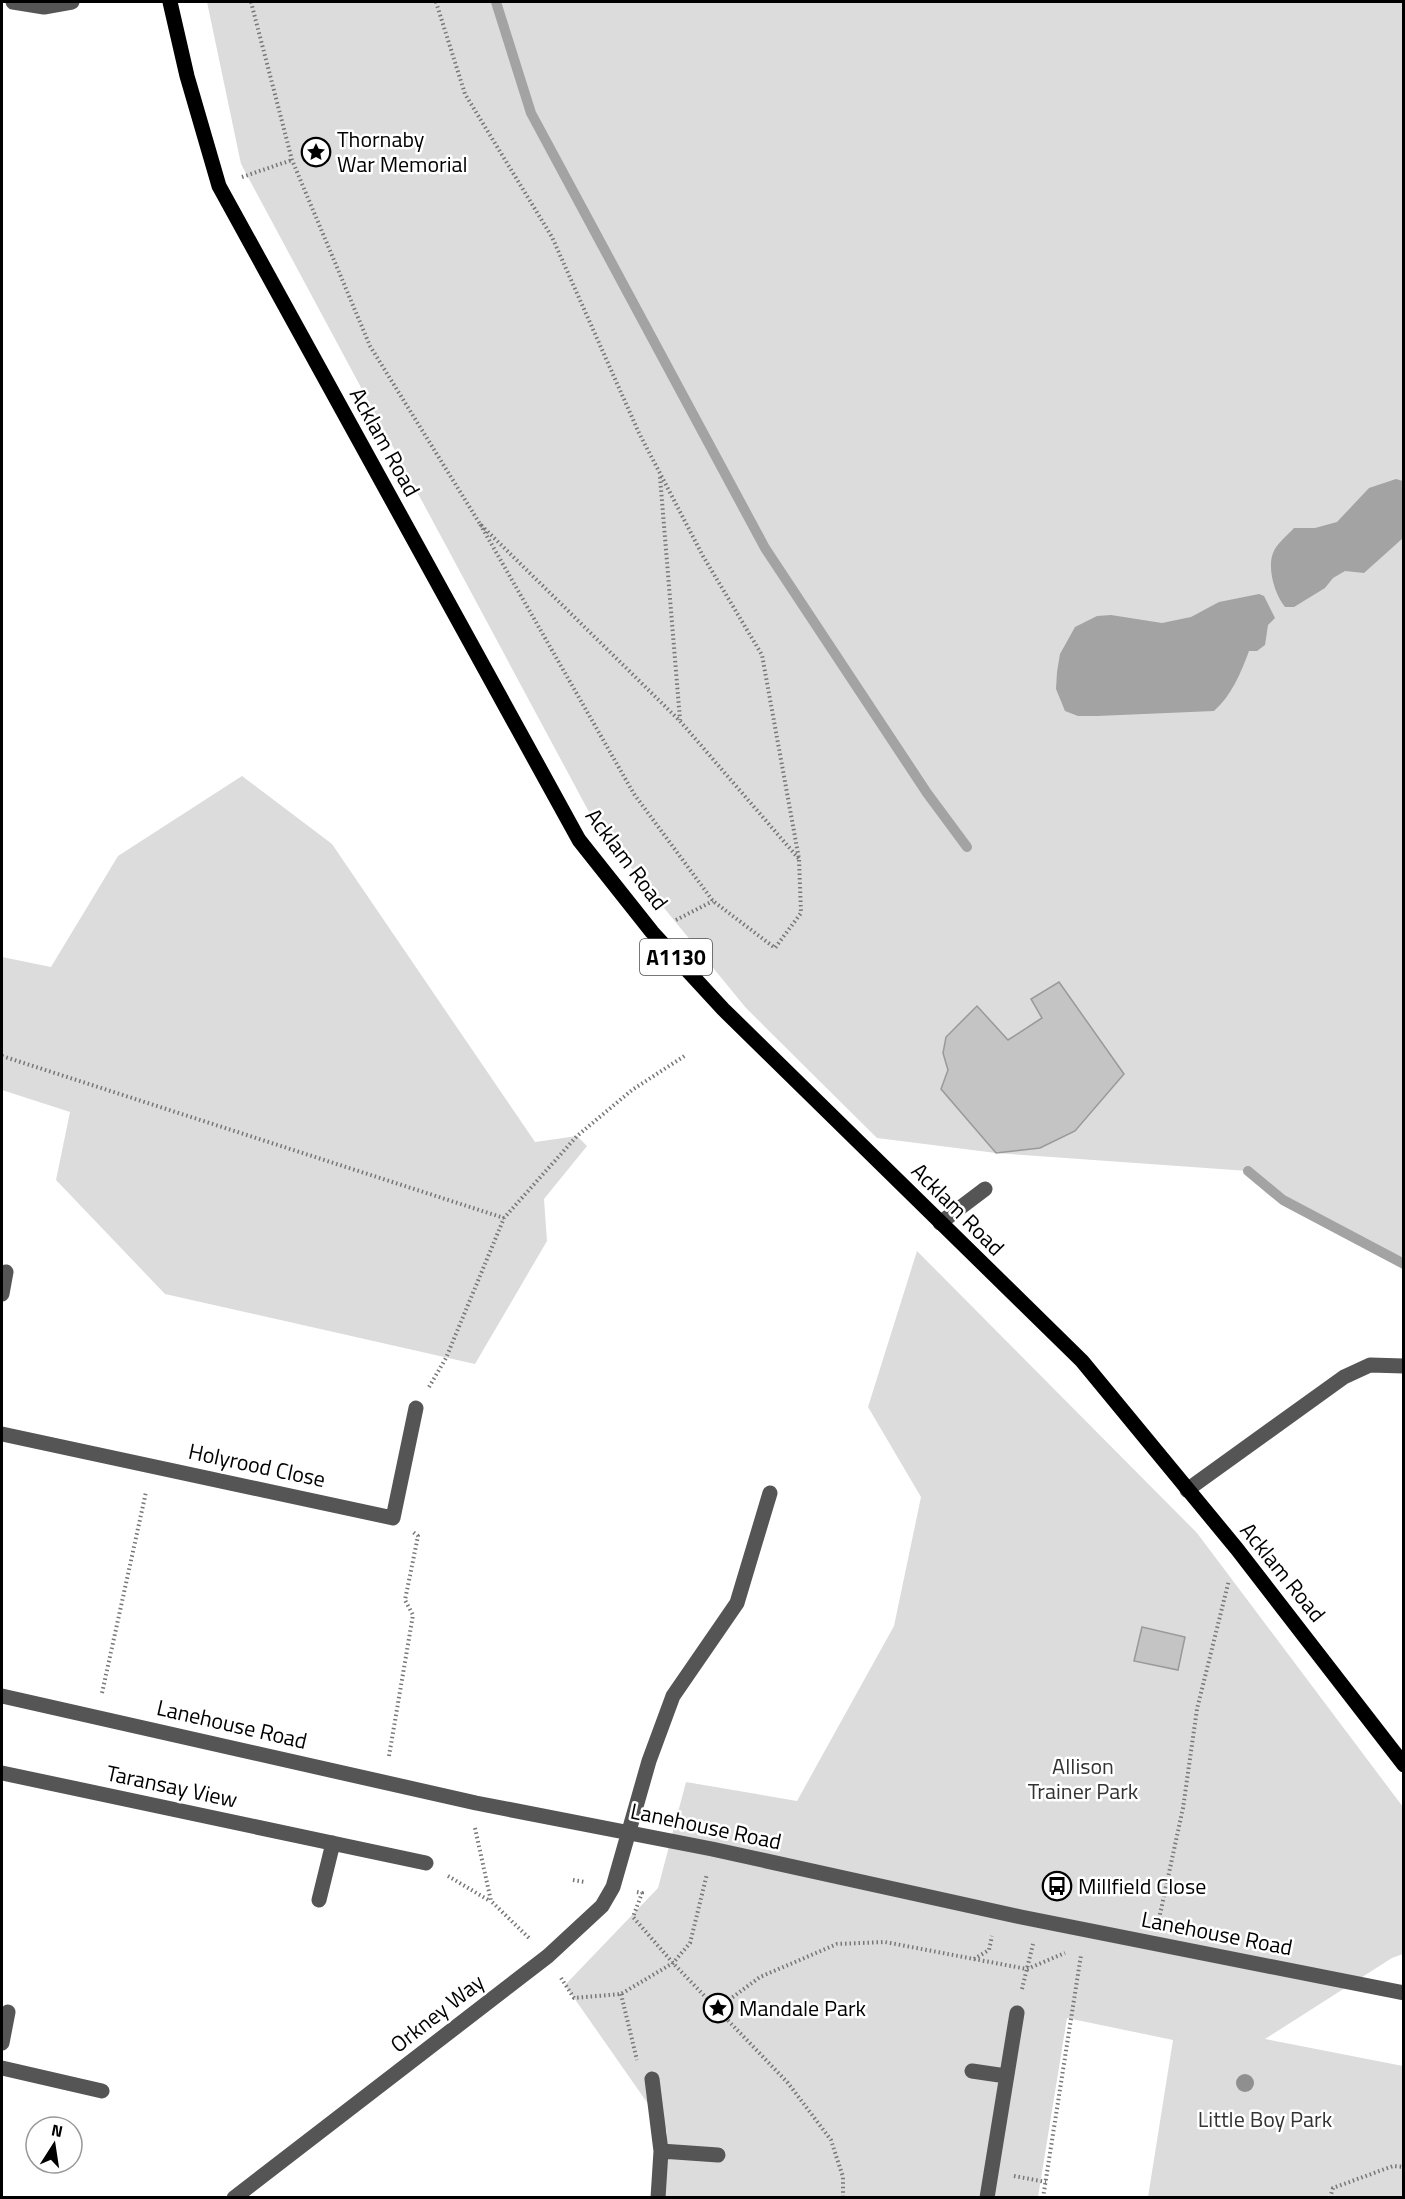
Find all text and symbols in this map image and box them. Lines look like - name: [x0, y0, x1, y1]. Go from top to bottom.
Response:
- place label: Thornaby War Memorial: [337, 122, 468, 181]
- place icon: Thornaby War Memorial: [300, 136, 332, 168]
- street label: Acklam Road: [341, 381, 429, 503]
- street label: Acklam Road: [577, 801, 677, 917]
- road number: A1130: [640, 939, 712, 975]
- street label: Acklam Road: [904, 1155, 1012, 1263]
- street label: Holyrood Close: [185, 1434, 329, 1496]
- street label: Acklam Road: [1232, 1515, 1334, 1629]
- street label: Lanehouse Road: [153, 1690, 311, 1758]
- park label: Allison Trainer Park: [1028, 1749, 1139, 1808]
- street label: Taransay View: [103, 1756, 241, 1817]
- street label: Lanehouse Road: [627, 1793, 785, 1859]
- place label: Millfield Close: [1078, 1869, 1206, 1903]
- bus stop icon: Millfield Close: [1041, 1870, 1073, 1902]
- street label: Lanehouse Road: [1138, 1902, 1296, 1964]
- street label: Orkney Way: [383, 1965, 492, 2061]
- place label: Mandale Park: [739, 1991, 867, 2025]
- place icon: Mandale Park: [702, 1992, 734, 2024]
- park label: Little Boy Park: [1198, 2102, 1333, 2136]
- north arrow: [24, 2115, 84, 2175]
- text: N: [49, 2117, 65, 2143]

